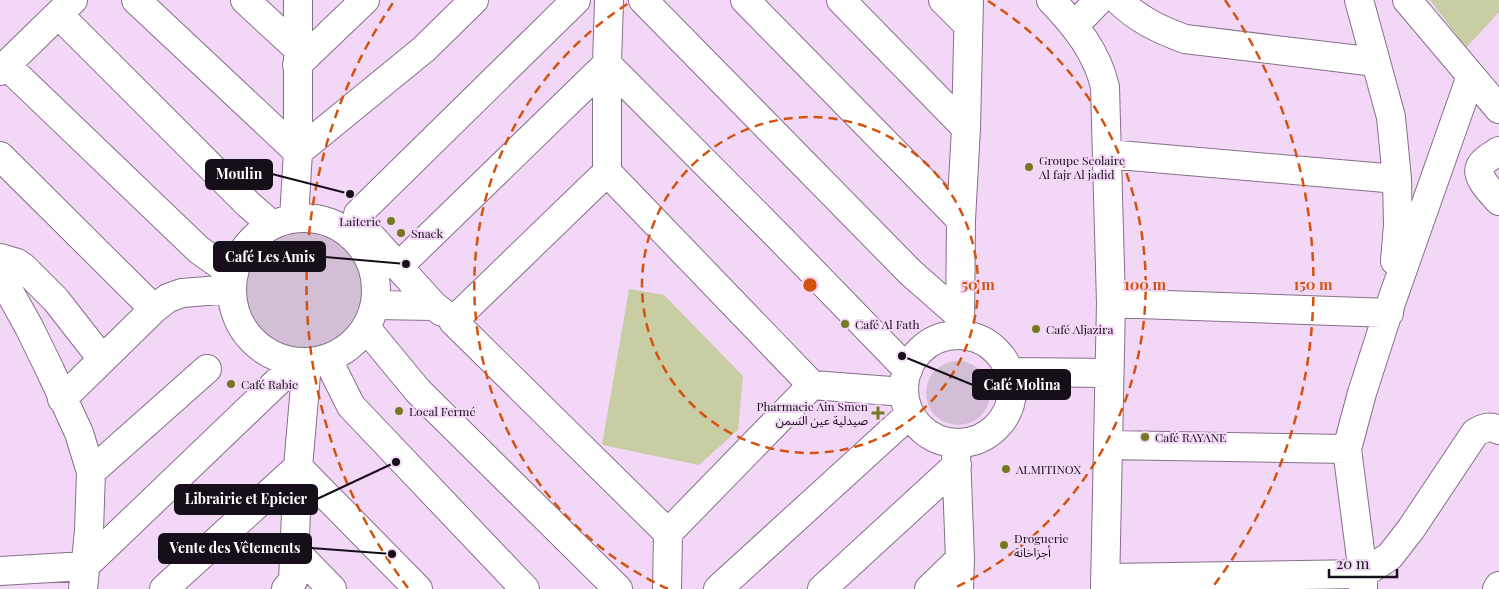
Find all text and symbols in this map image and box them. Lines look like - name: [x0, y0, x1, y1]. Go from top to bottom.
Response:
- place label: Groupe Scolaire Al fajr Al jadid: [1038, 152, 1125, 182]
- callout: Moulin: [206, 160, 272, 189]
- marker: Groupe Scolaire Al fajr Al jadid: [1023, 161, 1035, 173]
- text: Moulin: [216, 164, 263, 183]
- place label: Laiterie: [339, 213, 381, 229]
- marker: Laiterie: [385, 215, 397, 227]
- place label: Snack: [411, 225, 443, 241]
- marker: Snack: [395, 227, 407, 239]
- callout: Café Les Amis: [214, 242, 325, 271]
- text: Café Les Amis: [225, 247, 315, 266]
- text: 50 m: [961, 274, 995, 294]
- text: 100 m: [1124, 274, 1167, 294]
- text: 150 m: [1293, 274, 1333, 294]
- centre of rings: [801, 276, 819, 294]
- place label: Café Al Fath: [855, 316, 920, 332]
- marker: Café Al Fath: [839, 318, 851, 330]
- place label: Café Aljazira: [1046, 321, 1113, 337]
- marker: Café Aljazira: [1030, 323, 1042, 335]
- callout: Café Molina: [973, 370, 1070, 399]
- text: Café Molina: [983, 375, 1061, 394]
- place label: Café Rabie: [241, 376, 298, 392]
- marker: Café Rabie: [225, 378, 237, 390]
- place label: Pharmacie Ain Smen صيدلية عين السمن: [756, 398, 868, 428]
- place label: Local Fermé: [409, 403, 476, 419]
- marker: Local Fermé: [393, 405, 405, 417]
- marker: Pharmacie Ain Smen صيدلية عين السمن: [872, 407, 884, 419]
- place label: Café RAYANE: [1155, 429, 1226, 445]
- marker: Café RAYANE: [1139, 431, 1151, 443]
- place label: ALMITINOX: [1015, 461, 1081, 477]
- marker: ALMITINOX: [1000, 463, 1012, 475]
- callout: Librairie et Epicier: [175, 485, 317, 514]
- text: Librairie et Epicier: [185, 489, 308, 508]
- place label: Droguerie أجزاخانة: [1014, 530, 1069, 560]
- callout: Vente des Vêtements: [159, 534, 311, 563]
- text: Vente des Vêtements: [169, 538, 300, 557]
- marker: Droguerie أجزاخانة: [998, 539, 1010, 551]
- scale bar: [1329, 546, 1396, 578]
- text: 20 m: [1336, 553, 1370, 573]

